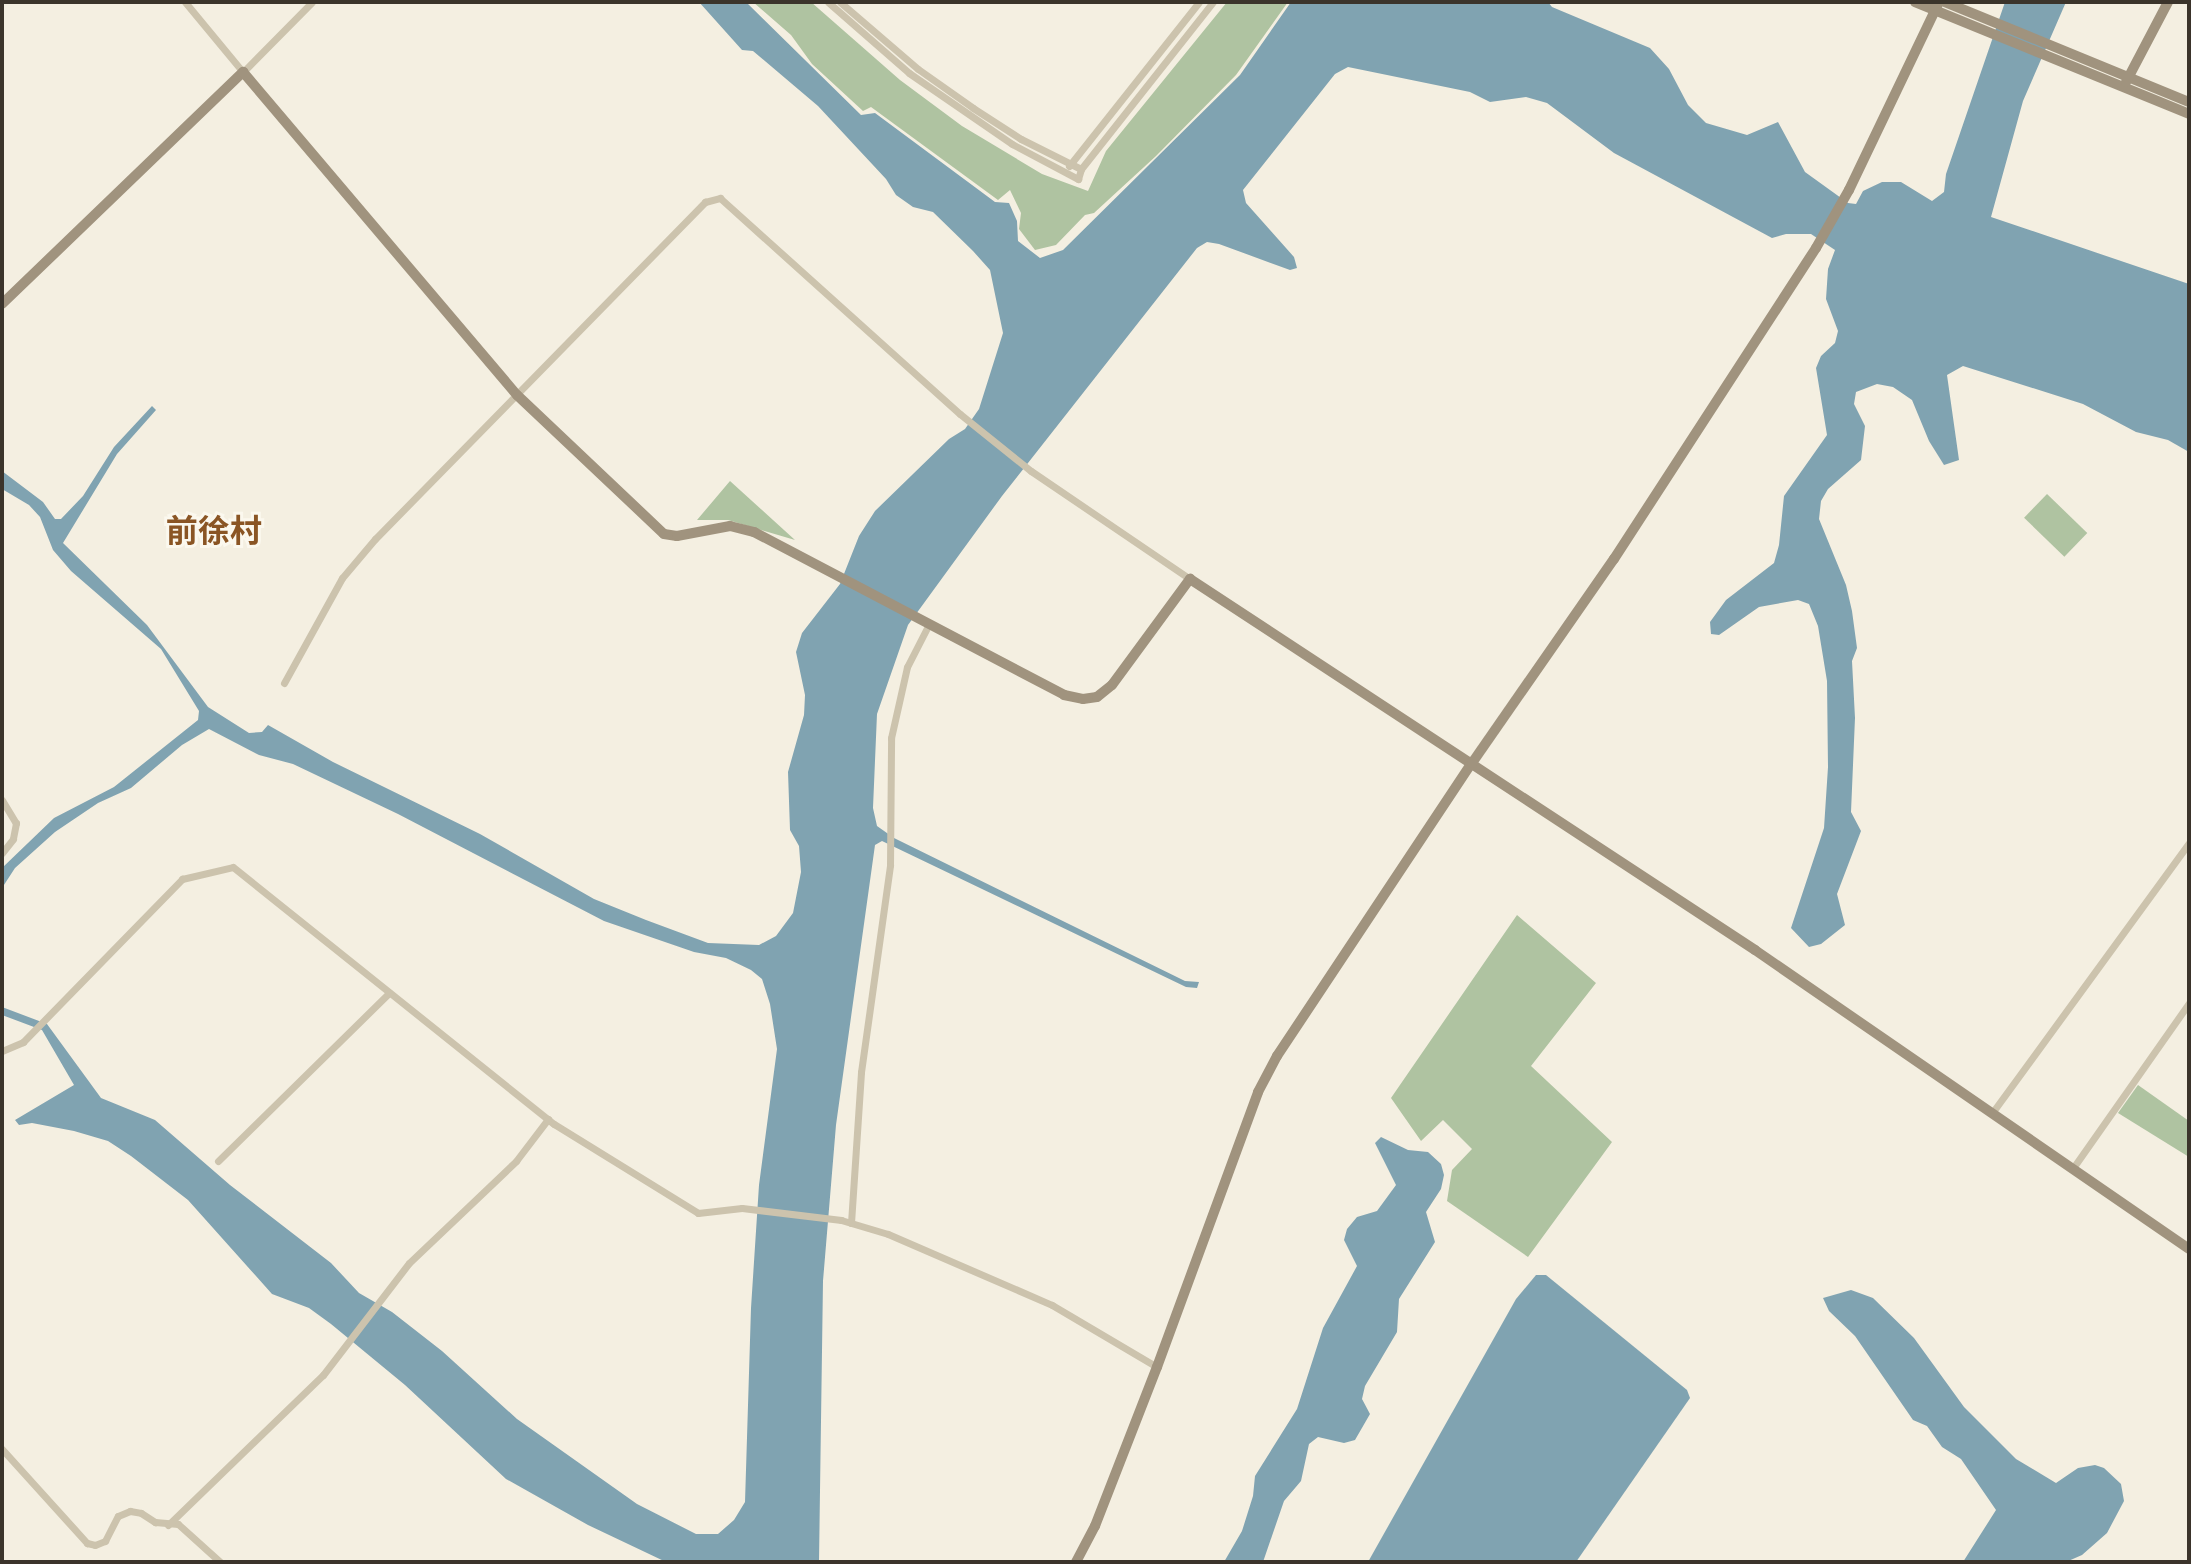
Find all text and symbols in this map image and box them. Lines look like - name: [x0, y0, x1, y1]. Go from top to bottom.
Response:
- district label: 前徐村: [166, 513, 262, 551]

